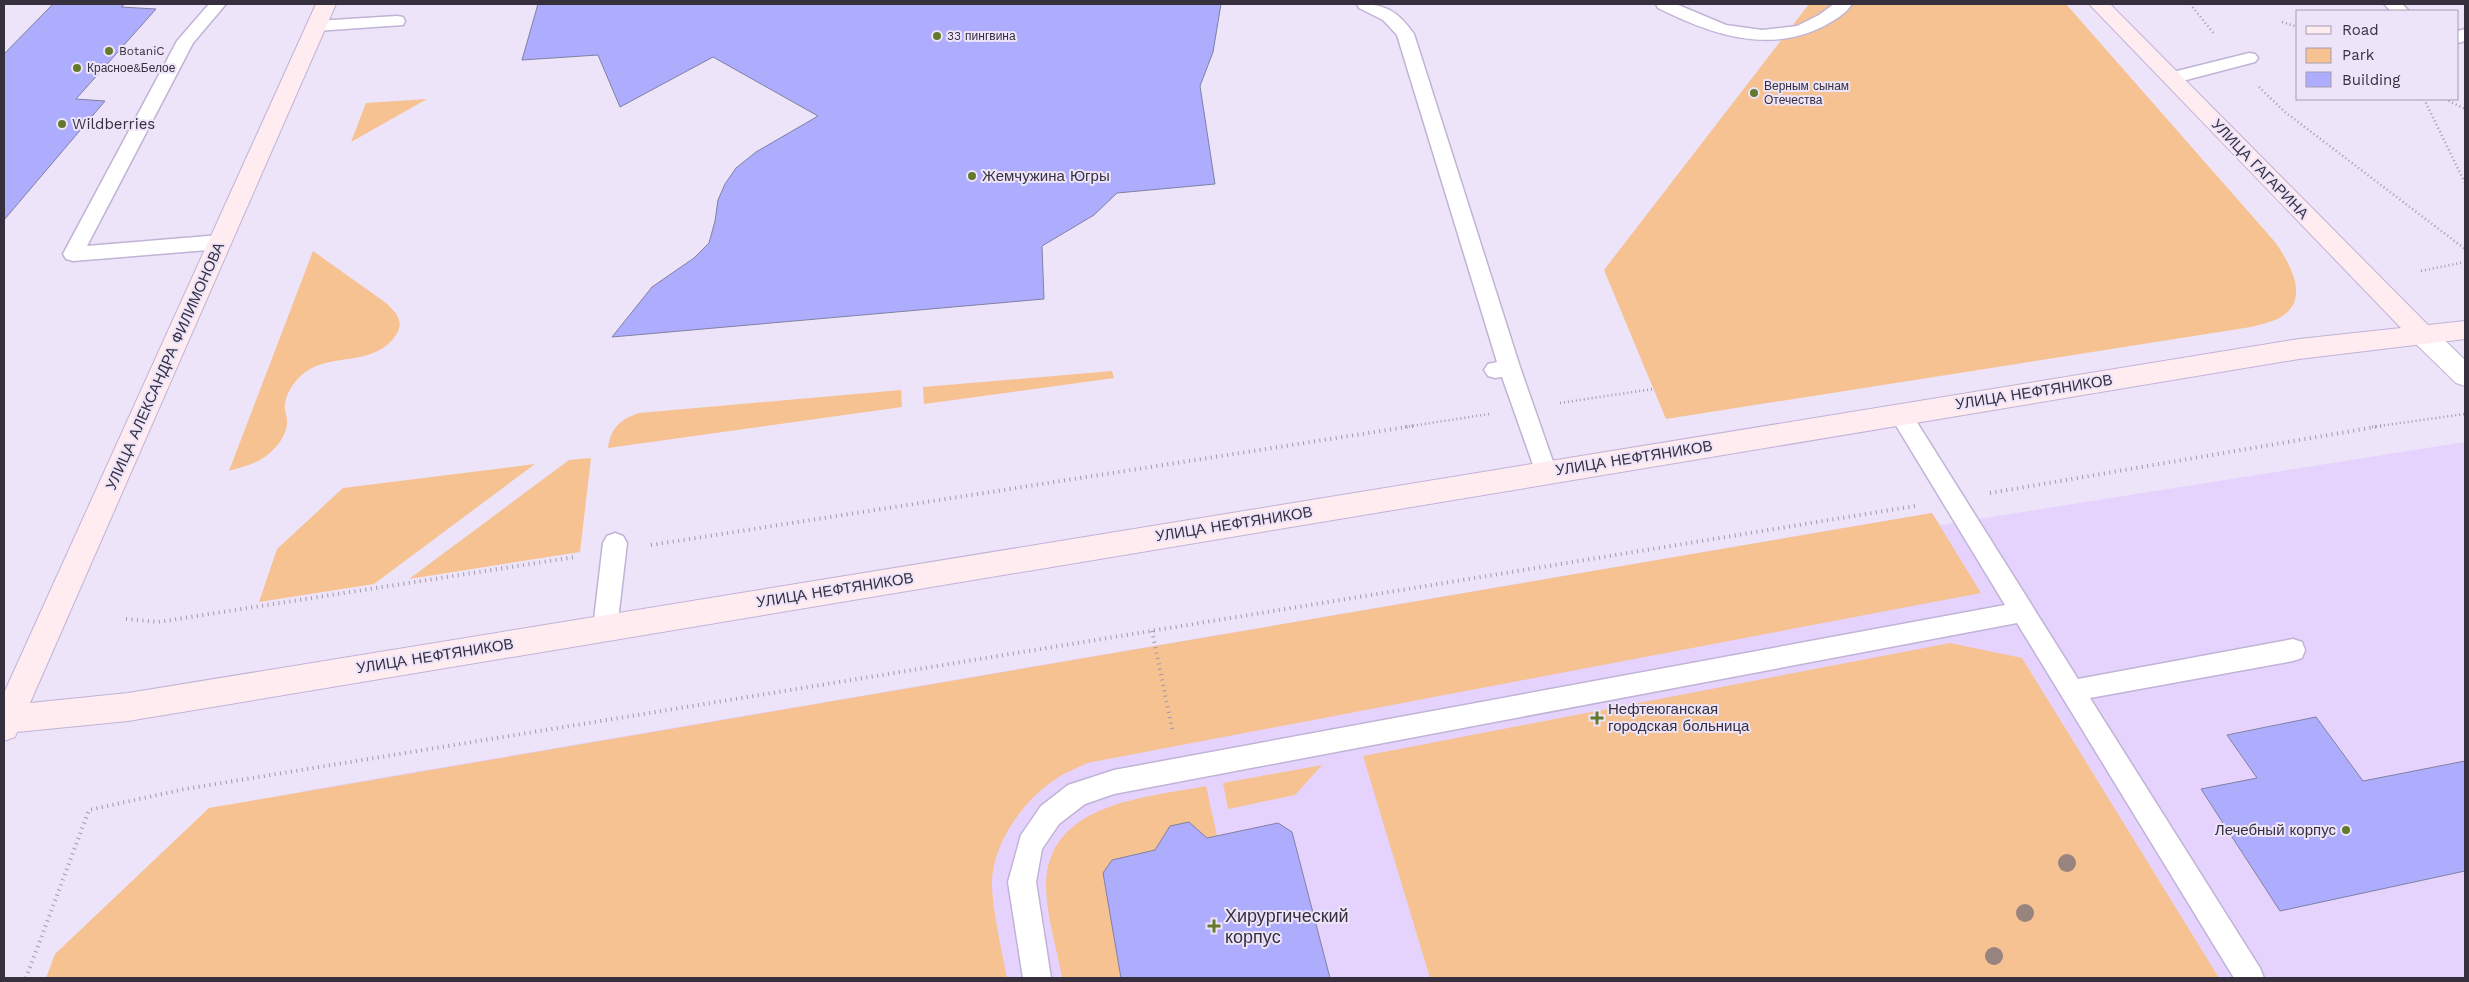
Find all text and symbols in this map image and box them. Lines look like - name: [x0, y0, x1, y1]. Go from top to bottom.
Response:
- legend: [2296, 10, 2459, 100]
- text: Road: [2342, 21, 2379, 39]
- place label: 33 пингвина: [947, 29, 1016, 43]
- marker: 33 пингвина: [931, 30, 943, 42]
- place label: BotaniC: [119, 44, 165, 58]
- marker: BotaniC: [103, 45, 115, 57]
- text: Park: [2342, 46, 2375, 64]
- place label: Красное&Белое: [87, 61, 176, 75]
- marker: Красное&Белое: [71, 62, 83, 74]
- text: Building: [2342, 71, 2400, 89]
- place label: Верным сынам Отечества: [1764, 79, 1849, 107]
- marker: Верным сынам Отечества: [1748, 87, 1760, 99]
- place label: Wildberries: [72, 115, 155, 133]
- street label: УЛИЦА ГАГАРИНА: [2208, 115, 2312, 223]
- marker: Wildberries: [56, 118, 68, 130]
- place label: Жемчужина Югры: [982, 167, 1110, 185]
- marker: Жемчужина Югры: [966, 170, 978, 182]
- street label: УЛИЦА АЛЕКСАНДРА ФИЛИМОНОВА: [102, 239, 228, 493]
- street label: УЛИЦА НЕФТЯНИКОВ: [1954, 371, 2114, 413]
- street label: УЛИЦА НЕФТЯНИКОВ: [1554, 437, 1714, 479]
- street label: УЛИЦА НЕФТЯНИКОВ: [1154, 503, 1314, 545]
- street label: УЛИЦА НЕФТЯНИКОВ: [755, 569, 915, 611]
- street label: УЛИЦА НЕФТЯНИКОВ: [355, 635, 515, 677]
- place label: Нефтеюганская городская больница: [1608, 700, 1750, 735]
- marker: Нефтеюганская городская больница: [1590, 711, 1604, 725]
- place label: Лечебный корпус: [2215, 821, 2336, 839]
- marker: Лечебный корпус: [2340, 824, 2352, 836]
- place label: Хирургический корпус: [1225, 905, 1349, 947]
- marker: Хирургический корпус: [1207, 919, 1221, 933]

